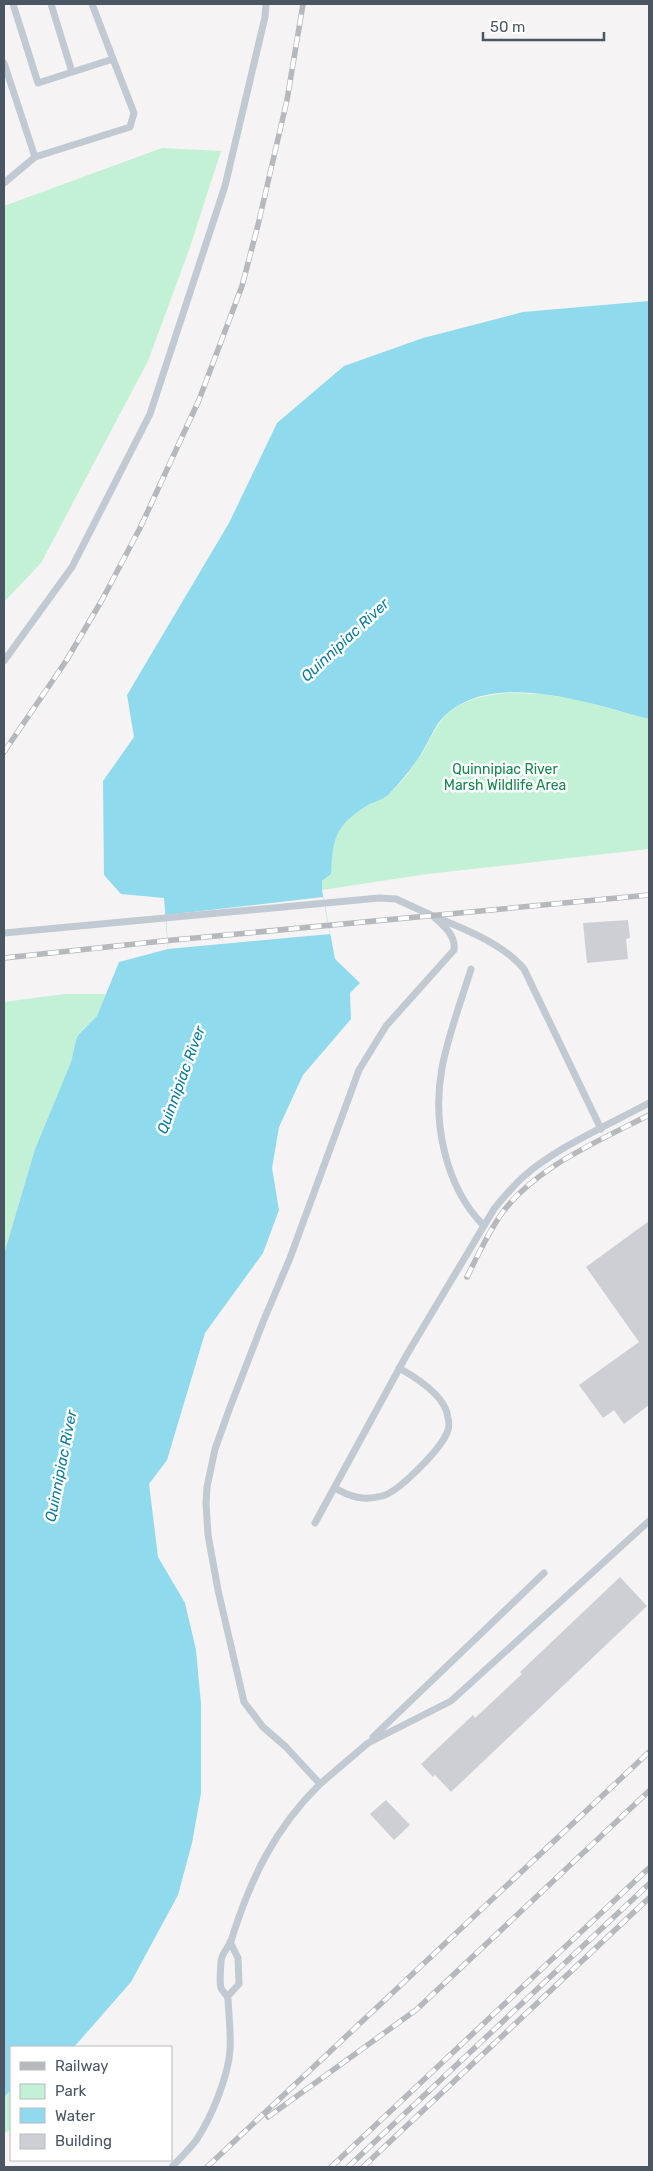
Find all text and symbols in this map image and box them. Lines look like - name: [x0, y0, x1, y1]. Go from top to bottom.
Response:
- scale bar: [483, 10, 604, 42]
- text: 50 m: [490, 18, 525, 36]
- water label: Quinnipiac River: [297, 594, 394, 685]
- park label: Quinnipiac River Marsh Wildlife Area: [444, 761, 566, 794]
- water label: Quinnipiac River: [153, 1022, 209, 1136]
- water label: Quinnipiac River: [41, 1407, 81, 1523]
- legend: [10, 2046, 172, 2161]
- text: Railway: [55, 2057, 109, 2075]
- text: Park: [55, 2082, 86, 2100]
- text: Water: [55, 2107, 95, 2125]
- text: Building: [55, 2132, 112, 2150]

